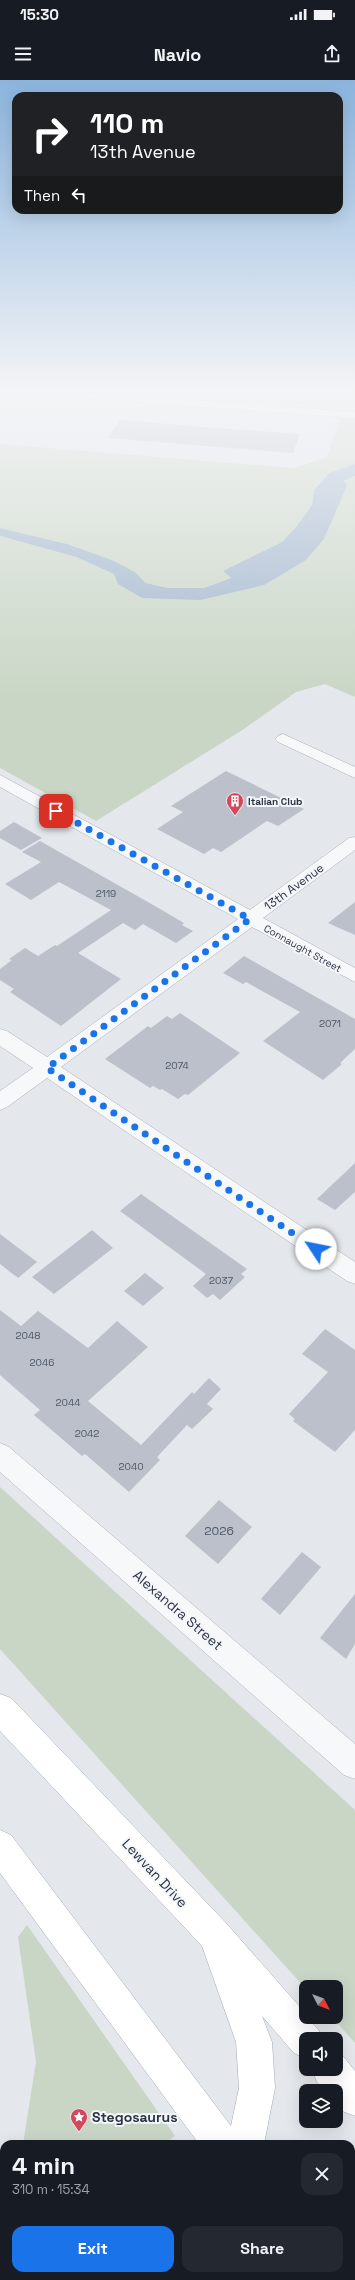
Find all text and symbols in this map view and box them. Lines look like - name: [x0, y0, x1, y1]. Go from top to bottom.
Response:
- text: 15:30: [20, 5, 59, 24]
- icon: menu: [12, 43, 34, 65]
- text: Navio: [154, 43, 201, 66]
- icon: share: [321, 43, 343, 65]
- text: 110 m: [90, 105, 164, 141]
- icon: right: [24, 108, 76, 160]
- text: 13th Avenue: [90, 140, 196, 163]
- icon: left: [68, 184, 90, 206]
- text: Then: [24, 186, 60, 205]
- building icon: Italian Club: [225, 791, 245, 816]
- pin: [39, 794, 73, 828]
- place label: Italian Club: [248, 795, 302, 808]
- icon: arrive: [45, 800, 67, 822]
- street label: 13th Avenue: [261, 860, 327, 914]
- house number: 2119: [96, 887, 116, 900]
- street label: Connaught Street: [262, 922, 344, 975]
- house number: 2071: [319, 1017, 341, 1030]
- house number: 2074: [165, 1059, 189, 1072]
- position arrow: [295, 1228, 337, 1270]
- house number: 2037: [209, 1274, 233, 1287]
- house number: 2048: [16, 1329, 40, 1342]
- house number: 2046: [30, 1356, 54, 1369]
- house number: 2044: [56, 1396, 80, 1409]
- house number: 2042: [75, 1427, 99, 1440]
- house number: 2040: [118, 1460, 144, 1473]
- house number: 2026: [204, 1523, 234, 1539]
- street label: Alexandra Street: [129, 1566, 227, 1654]
- street label: Lewvan Drive: [118, 1835, 192, 1911]
- north arrow: [299, 1980, 343, 2024]
- map controls: [299, 1980, 343, 2128]
- button: sound: [299, 2032, 343, 2076]
- button: layers: [299, 2084, 343, 2128]
- place icon: Stegosaurus: [69, 2107, 89, 2132]
- place label: Stegosaurus: [92, 2108, 178, 2126]
- text: 4 min: [12, 2150, 75, 2181]
- button: close: [301, 2153, 343, 2195]
- text: 310 m · 15:34: [12, 2181, 90, 2198]
- button: Exit: [12, 2226, 174, 2272]
- button: Share: [182, 2226, 343, 2272]

